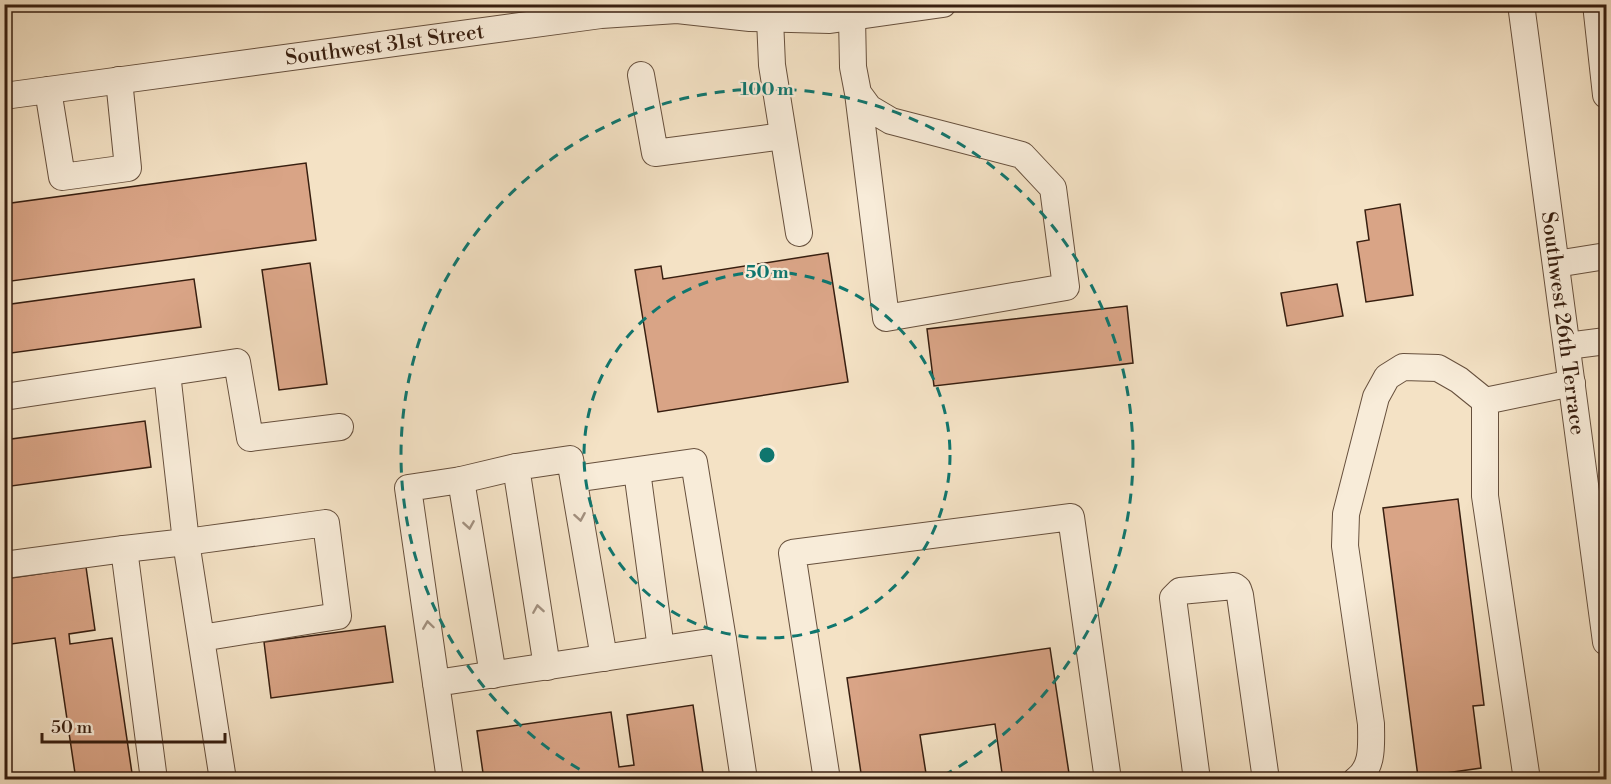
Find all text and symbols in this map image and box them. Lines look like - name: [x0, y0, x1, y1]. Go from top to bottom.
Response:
- street label: Southwest 31st Street: [284, 19, 486, 72]
- text: 100 m: [740, 78, 794, 101]
- street label: Southwest 26th Terrace: [1535, 210, 1590, 437]
- text: 50 m: [745, 261, 789, 284]
- centre of rings: [757, 445, 777, 465]
- one-way arrow: [574, 513, 586, 522]
- one-way arrow: [462, 521, 474, 530]
- one-way arrow: [532, 604, 545, 614]
- one-way arrow: [422, 620, 434, 629]
- scale bar: [42, 706, 225, 744]
- text: 50 m: [51, 716, 93, 739]

